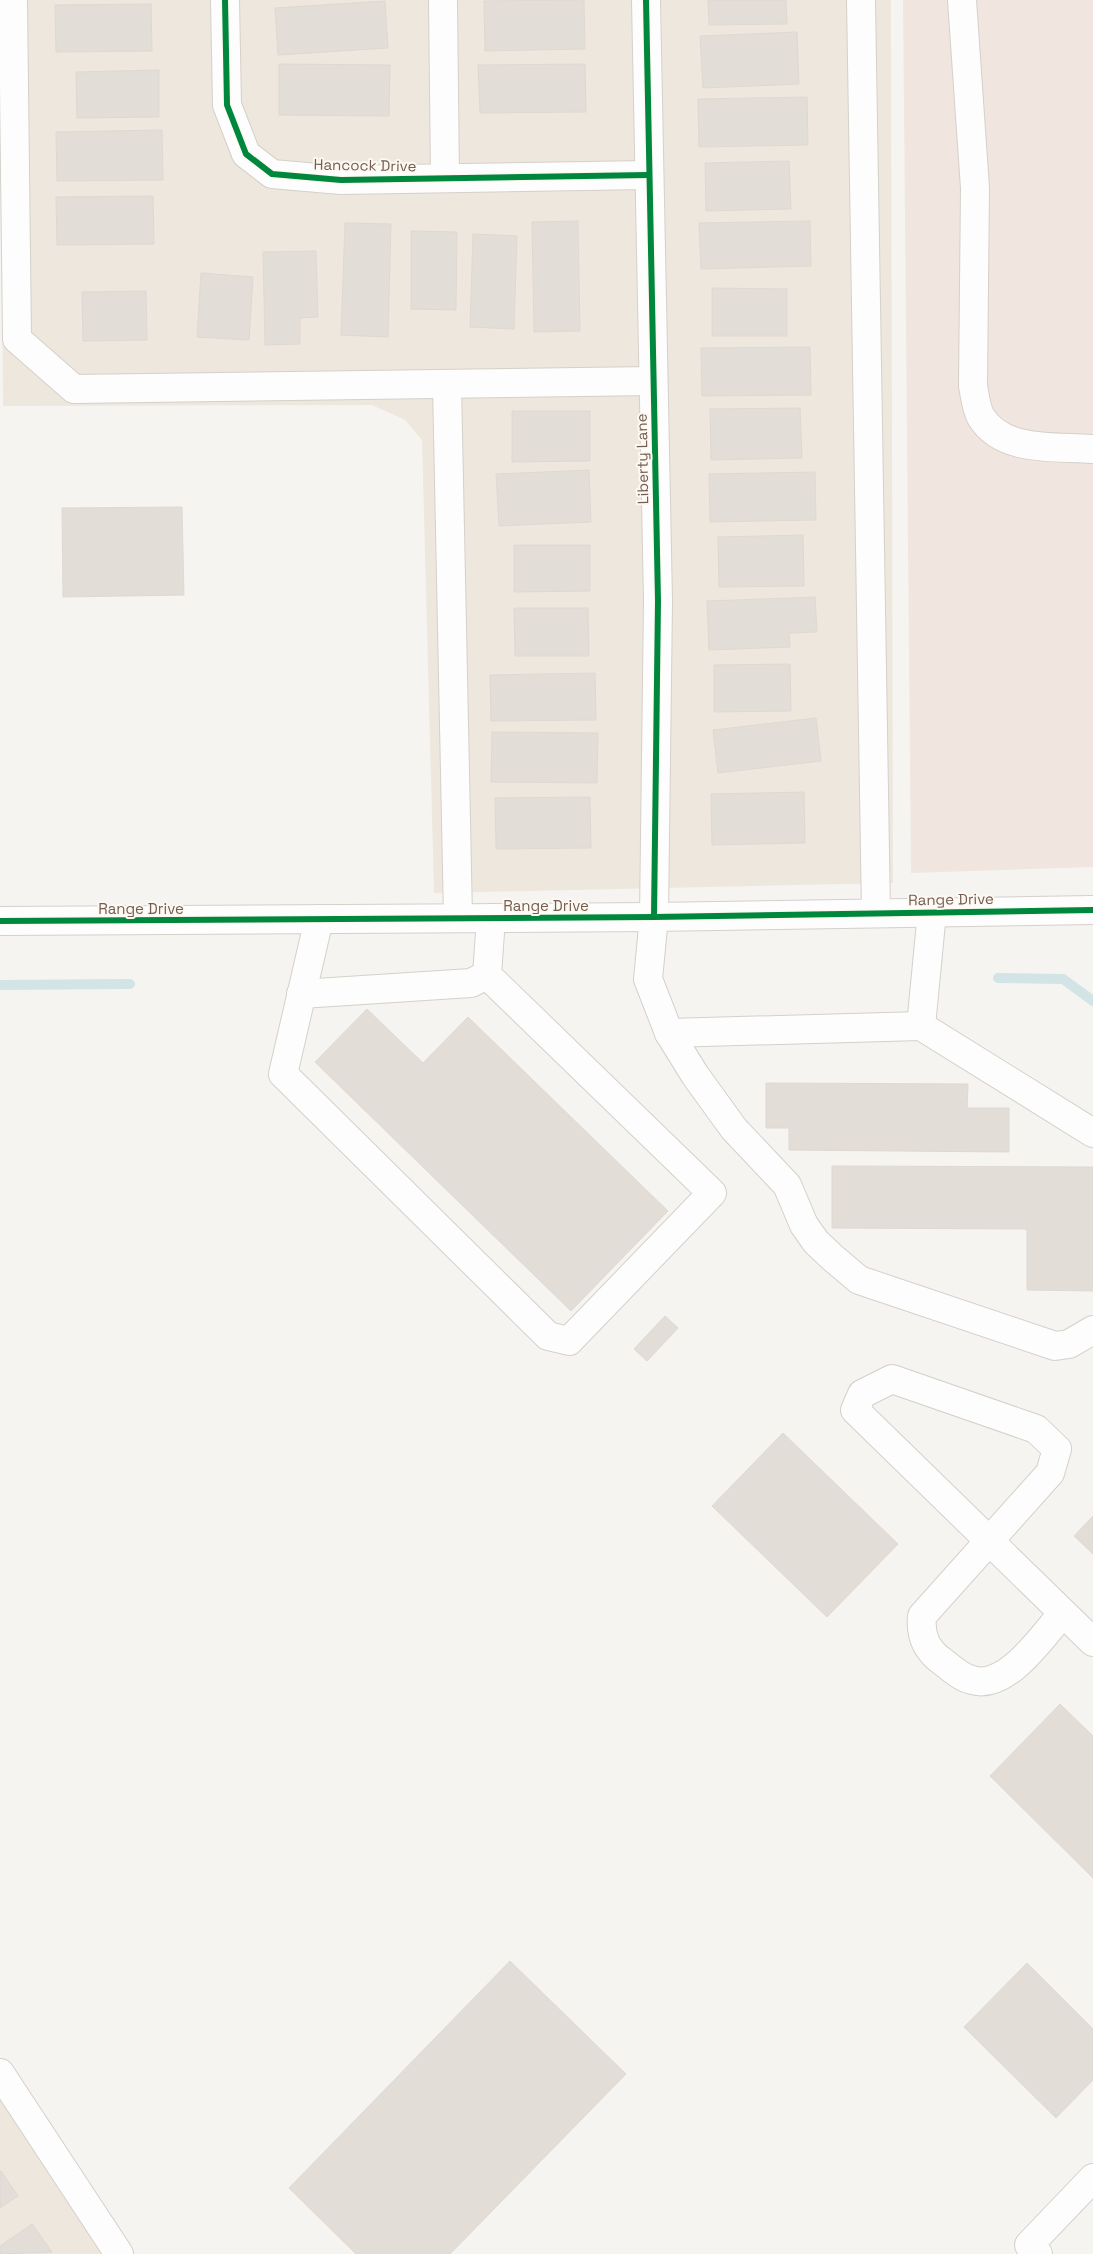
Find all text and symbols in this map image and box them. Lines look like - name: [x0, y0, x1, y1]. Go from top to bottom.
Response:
- street label: Hancock Drive: [313, 155, 417, 175]
- street label: Liberty Lane: [632, 413, 652, 505]
- street label: Range Drive: [908, 889, 994, 909]
- street label: Range Drive: [503, 896, 589, 915]
- street label: Range Drive: [98, 899, 184, 918]

